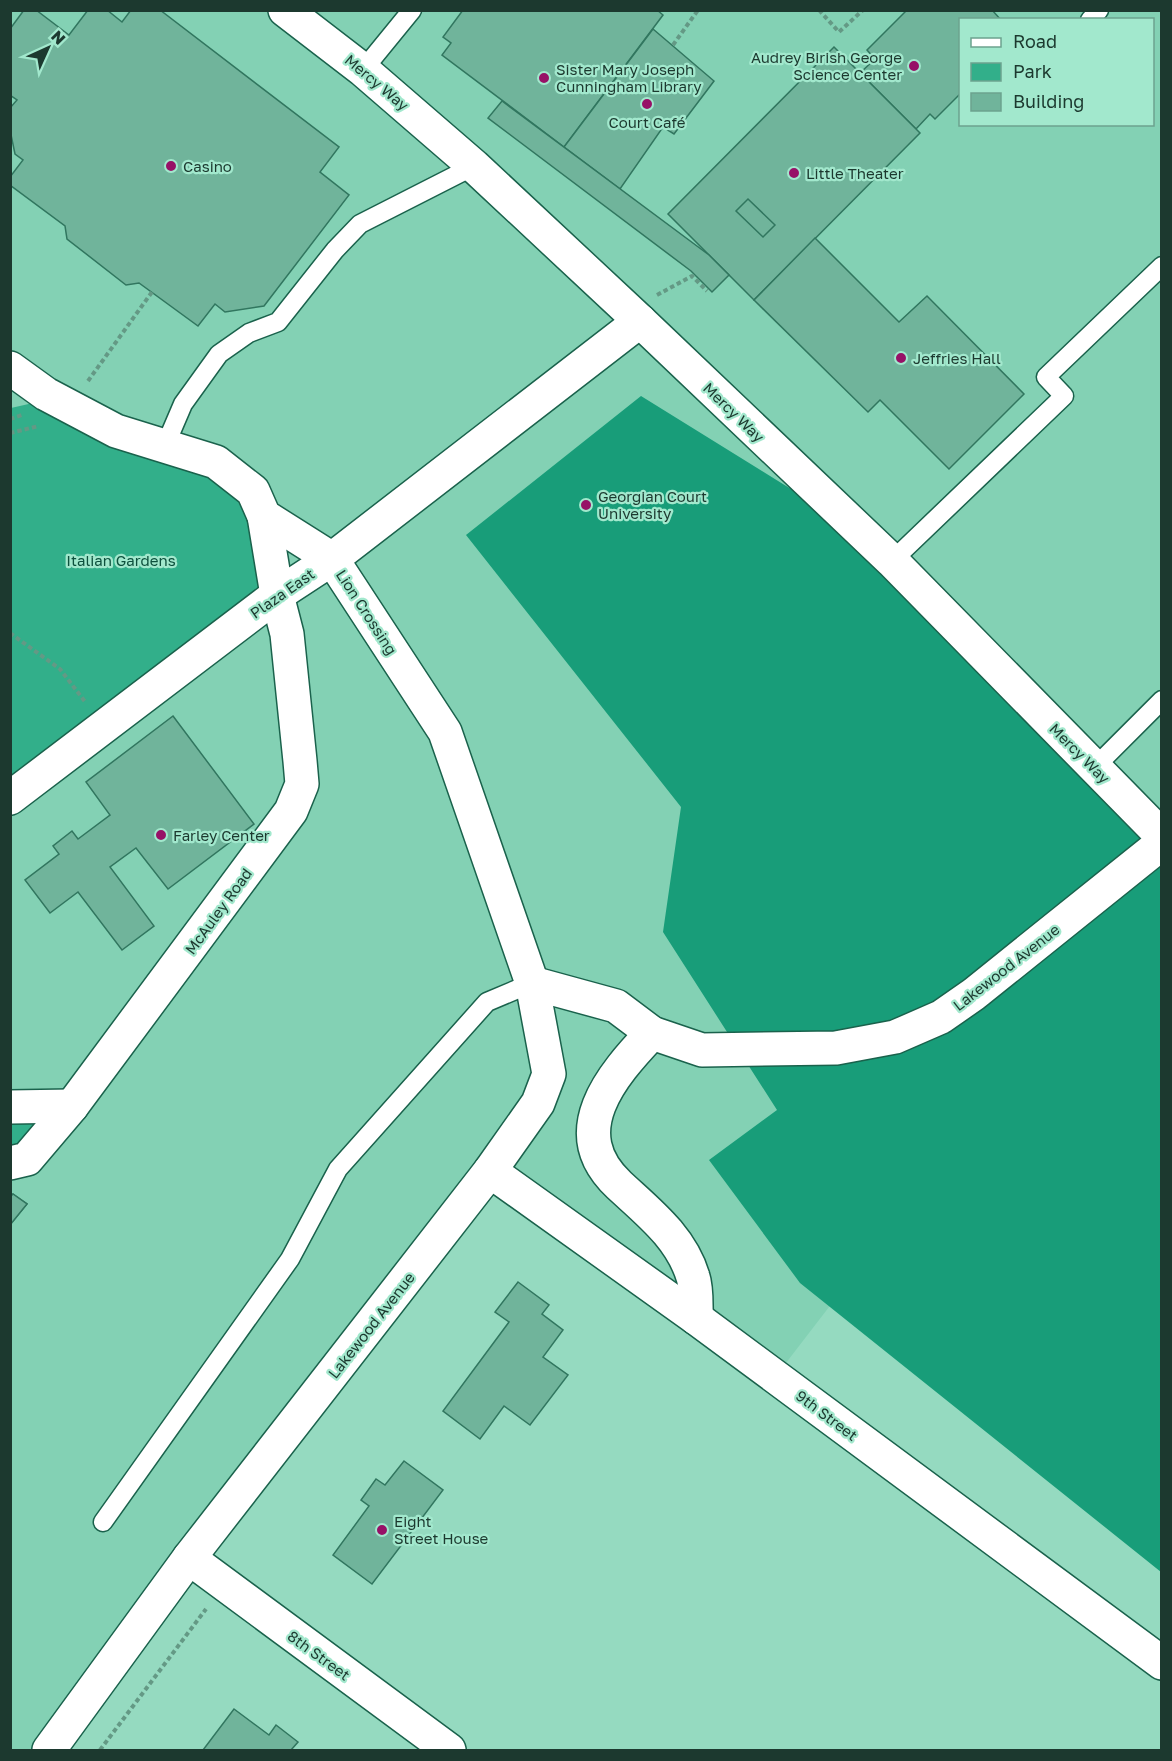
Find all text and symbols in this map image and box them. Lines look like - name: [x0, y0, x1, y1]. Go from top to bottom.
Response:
- north arrow: [18, 18, 78, 78]
- legend: [959, 18, 1154, 126]
- text: N: [47, 26, 70, 49]
- text: Road: [1013, 30, 1057, 52]
- place label: Audrey Birish George Science Center: [751, 48, 902, 83]
- street label: Mercy Way: [341, 50, 413, 114]
- marker: Audrey Birish George Science Center: [907, 59, 921, 73]
- place label: Sister Mary Joseph Cunningham Library: [556, 60, 702, 95]
- text: Park: [1013, 60, 1052, 82]
- marker: Sister Mary Joseph Cunningham Library: [537, 71, 551, 85]
- text: Building: [1013, 90, 1084, 112]
- marker: Court Café: [640, 97, 654, 111]
- place label: Court Café: [609, 113, 686, 131]
- place label: Casino: [183, 157, 232, 175]
- marker: Casino: [164, 159, 178, 173]
- place label: Little Theater: [806, 164, 904, 182]
- marker: Little Theater: [787, 166, 801, 180]
- place label: Jeffries Hall: [913, 349, 1001, 367]
- marker: Jeffries Hall: [894, 351, 908, 365]
- street label: Mercy Way: [700, 379, 769, 446]
- place label: Georgian Court University: [598, 487, 707, 522]
- marker: Georgian Court University: [579, 498, 593, 512]
- park label: Italian Gardens: [66, 551, 176, 569]
- street label: Plaza East: [246, 564, 318, 622]
- street label: Lion Crossing: [333, 566, 401, 658]
- street label: Mercy Way: [1046, 719, 1114, 787]
- place label: Farley Center: [173, 826, 270, 844]
- marker: Farley Center: [154, 828, 168, 842]
- street label: McAuley Road: [181, 865, 255, 957]
- street label: Lakewood Avenue: [949, 920, 1063, 1014]
- street label: Lakewood Avenue: [324, 1268, 418, 1382]
- street label: 9th Street: [793, 1386, 861, 1444]
- place label: Eight Street House: [394, 1512, 489, 1547]
- marker: Eight Street House: [375, 1523, 389, 1537]
- street label: 8th Street: [284, 1626, 354, 1684]

